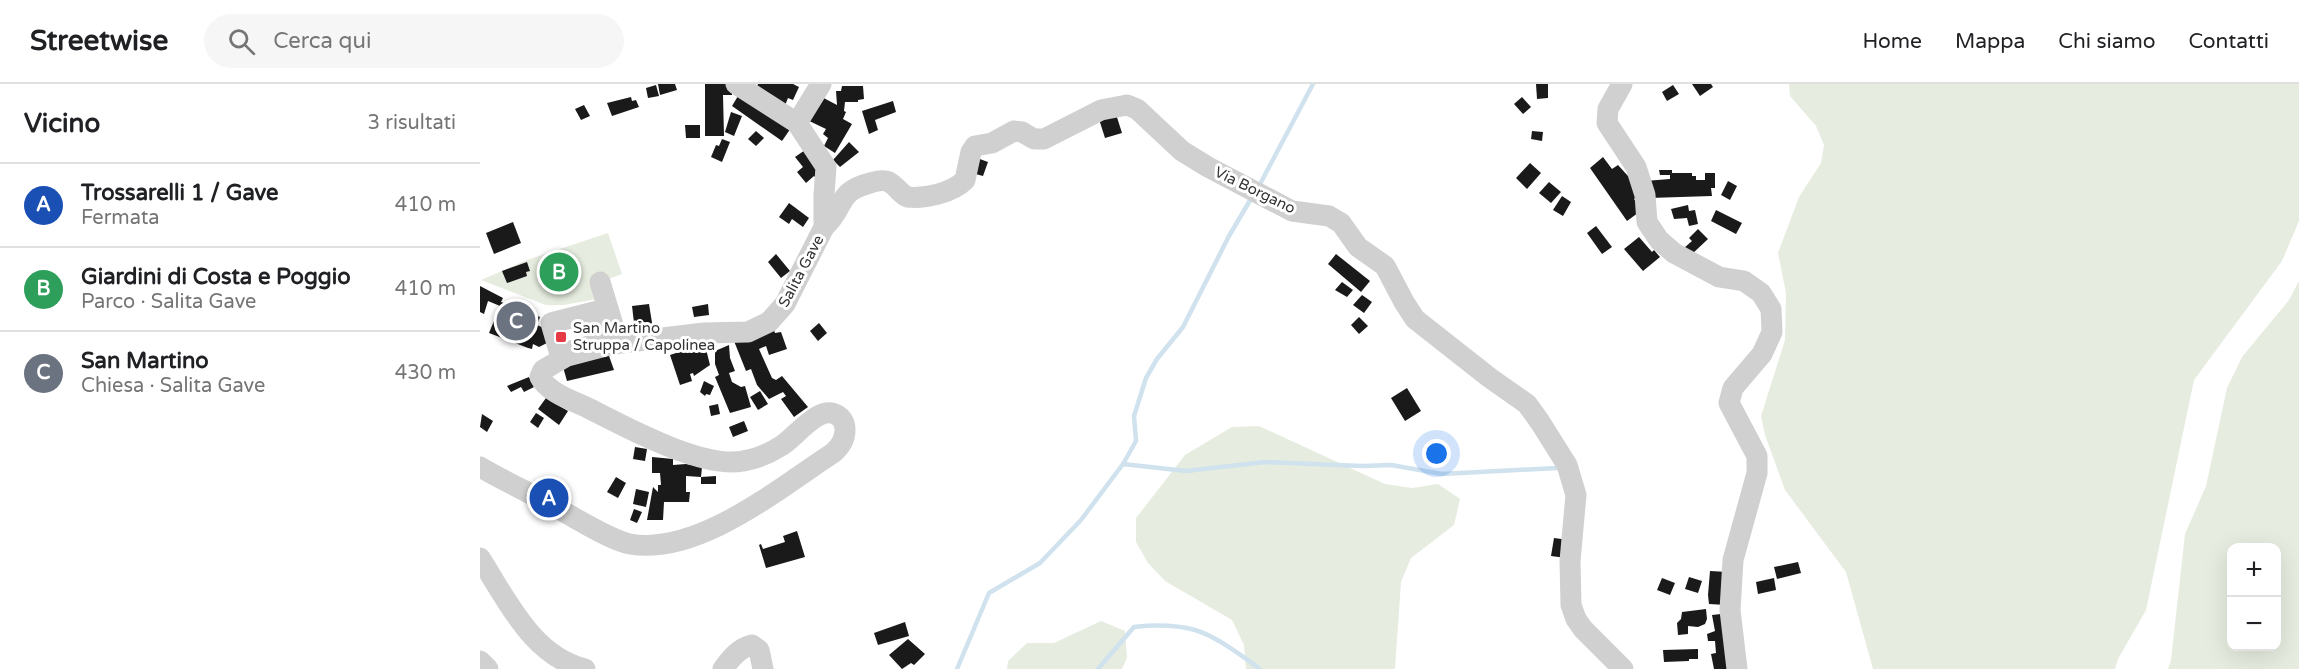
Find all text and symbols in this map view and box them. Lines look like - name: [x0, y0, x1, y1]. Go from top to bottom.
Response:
- search box: [204, 14, 624, 68]
- text: Streetwise: [30, 24, 168, 58]
- icon: search: [225, 25, 258, 58]
- text: Cerca qui: [273, 28, 371, 54]
- text: Home: [1862, 29, 1922, 54]
- text: Mappa: [1955, 29, 2025, 54]
- text: Chi siamo: [2058, 29, 2156, 54]
- text: Contatti: [2189, 29, 2269, 54]
- text: Vicino: [24, 108, 100, 139]
- text: 3 risultati: [368, 111, 456, 135]
- street label: Via Borgano: [1212, 163, 1298, 217]
- text: Trossarelli 1 / Gave: [81, 180, 279, 206]
- text: A: [36, 193, 51, 217]
- text: 410 m: [395, 193, 456, 217]
- text: Fermata: [81, 206, 160, 230]
- street label: Salita Gave: [774, 232, 828, 310]
- pin: B: [540, 250, 578, 294]
- text: Giardini di Costa e Poggio: [81, 264, 351, 290]
- text: B: [37, 277, 50, 301]
- text: 410 m: [395, 277, 456, 301]
- text: Parco · Salita Gave: [81, 290, 256, 314]
- pin: C: [496, 298, 536, 344]
- place label: San Martino Struppa / Capolinea: [573, 319, 715, 354]
- marker: San Martino Struppa / Capolinea: [554, 330, 568, 344]
- text: San Martino: [81, 348, 209, 374]
- text: C: [37, 361, 50, 385]
- text: 430 m: [395, 361, 456, 385]
- text: Chiesa · Salita Gave: [81, 374, 265, 398]
- your location: [1422, 439, 1451, 468]
- pin: A: [530, 476, 568, 520]
- map controls: [2227, 543, 2281, 651]
- button: +: [2227, 543, 2281, 597]
- button: −: [2227, 597, 2281, 651]

